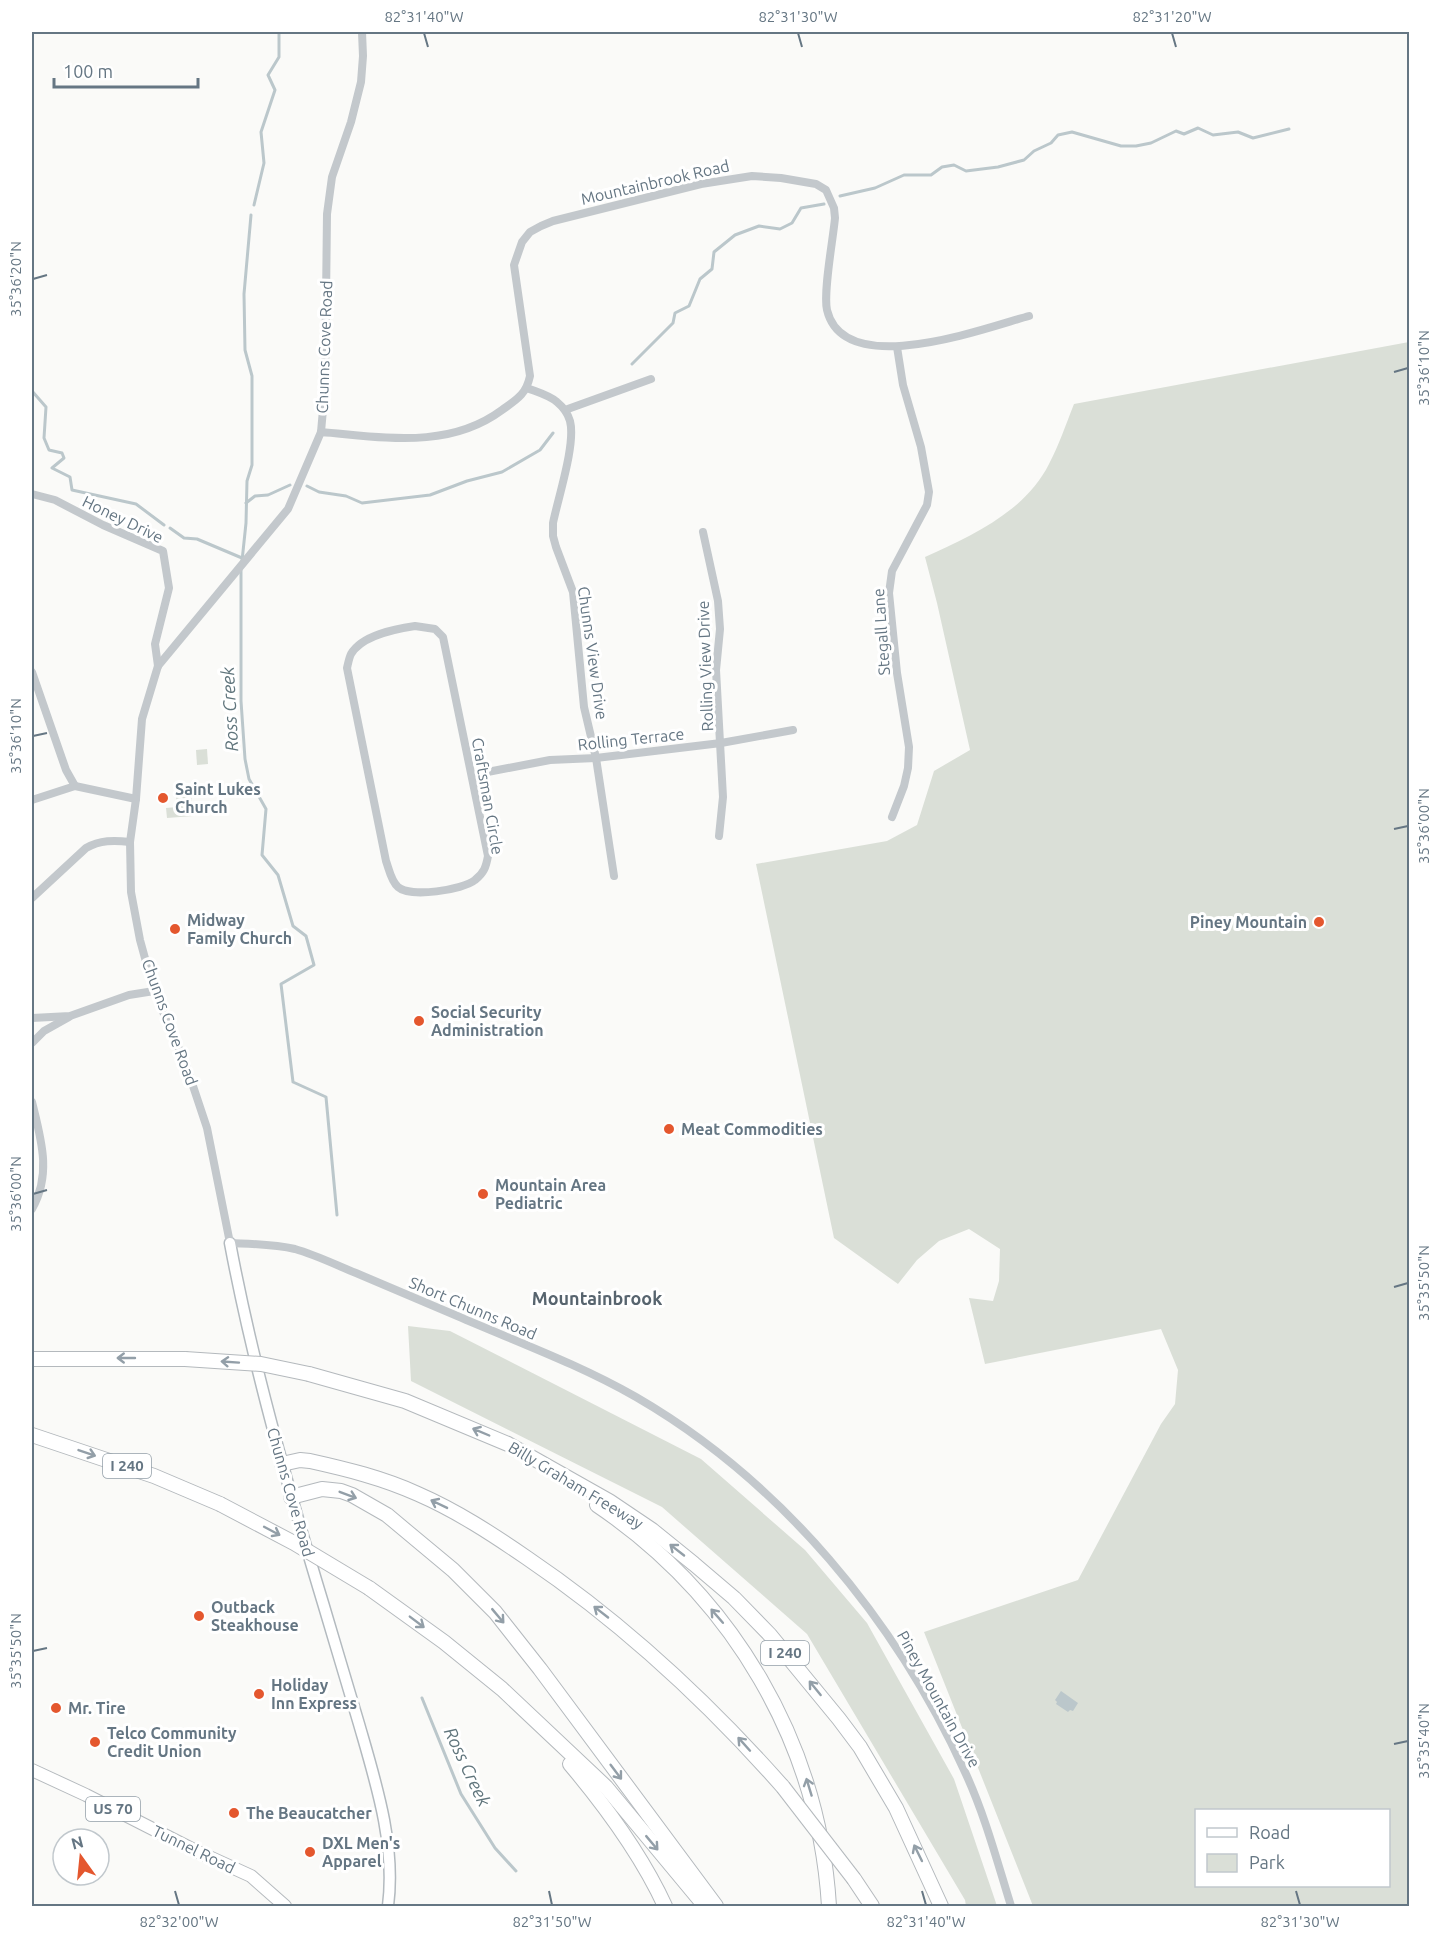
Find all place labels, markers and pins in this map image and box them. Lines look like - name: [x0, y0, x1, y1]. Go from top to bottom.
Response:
- place label: Saint Lukes Church: [175, 780, 261, 816]
- marker: Saint Lukes Church: [156, 791, 170, 805]
- place label: Midway Family Church: [187, 911, 292, 947]
- place label: Piney Mountain: [1190, 913, 1307, 931]
- marker: Piney Mountain: [1312, 915, 1326, 929]
- marker: Midway Family Church: [168, 922, 182, 936]
- place label: Social Security Administration: [431, 1003, 544, 1039]
- marker: Social Security Administration: [412, 1014, 426, 1028]
- place label: Meat Commodities: [681, 1120, 823, 1138]
- marker: Meat Commodities: [662, 1122, 676, 1136]
- place label: Mountain Area Pediatric: [495, 1176, 606, 1212]
- marker: Mountain Area Pediatric: [476, 1187, 490, 1201]
- place label: Outback Steakhouse: [211, 1598, 299, 1634]
- marker: Outback Steakhouse: [192, 1609, 206, 1623]
- place label: Holiday Inn Express: [271, 1676, 357, 1712]
- marker: Holiday Inn Express: [252, 1687, 266, 1701]
- place label: Mr. Tire: [68, 1699, 126, 1717]
- marker: Mr. Tire: [49, 1701, 63, 1715]
- place label: Telco Community Credit Union: [107, 1724, 237, 1760]
- marker: Telco Community Credit Union: [88, 1735, 102, 1749]
- place label: The Beaucatcher: [246, 1804, 372, 1822]
- marker: The Beaucatcher: [227, 1806, 241, 1820]
- place label: DXL Men's Apparel: [322, 1834, 400, 1870]
- marker: DXL Men's Apparel: [303, 1845, 317, 1859]

